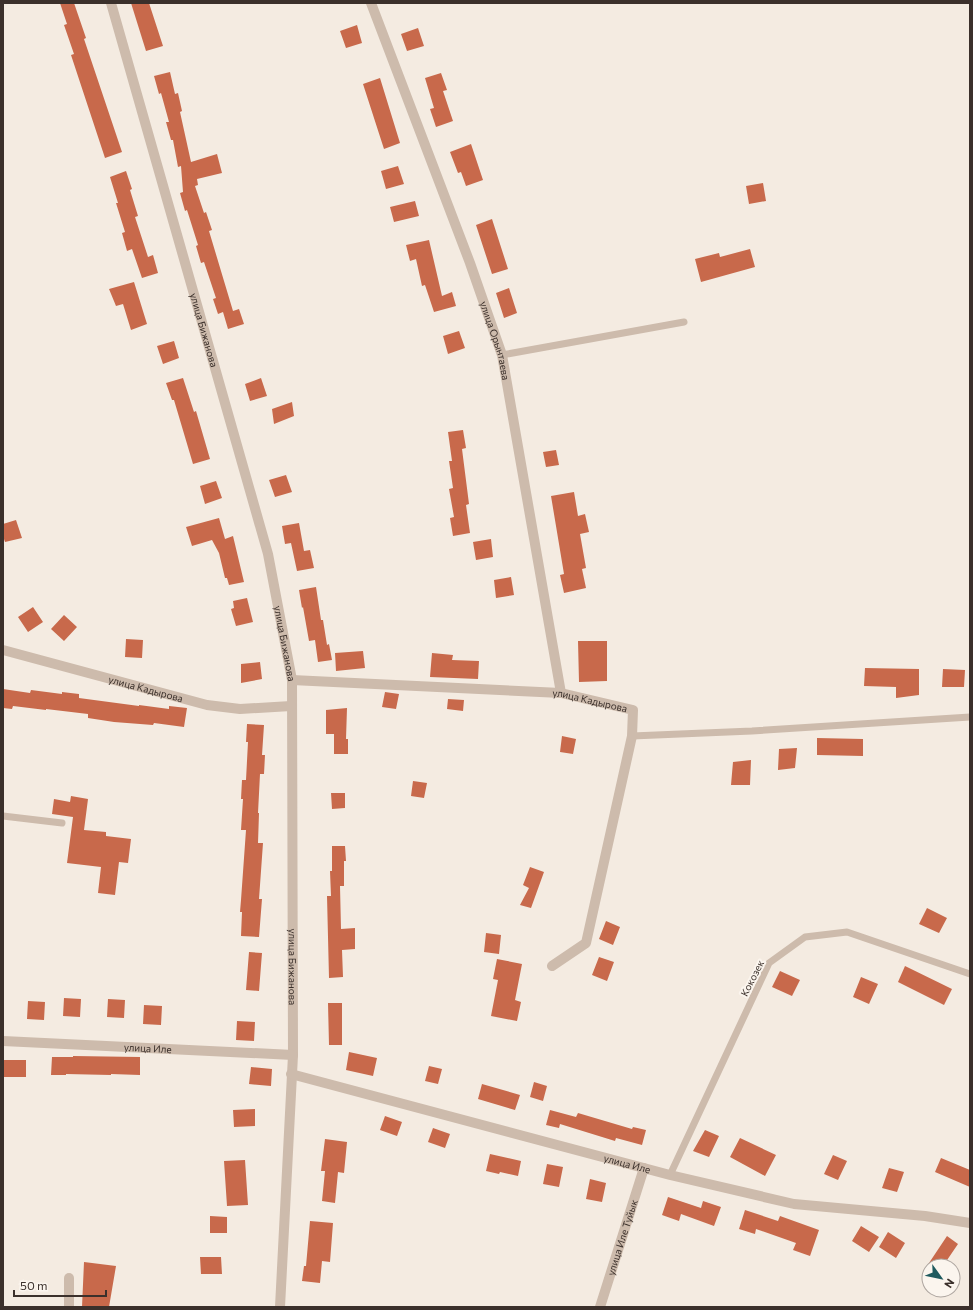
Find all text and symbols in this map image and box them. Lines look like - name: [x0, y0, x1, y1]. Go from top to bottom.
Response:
- street label: улица Бижанова: [188, 291, 220, 368]
- street label: улица Орынтаева: [478, 300, 512, 381]
- street label: улица Бижанова: [272, 605, 298, 682]
- street label: улица Кадырова: [107, 673, 184, 704]
- street label: улица Кадырова: [552, 687, 629, 714]
- street label: улица Бижанова: [287, 928, 299, 1005]
- street label: Кокозек: [738, 957, 766, 998]
- street label: улица Иле: [124, 1041, 172, 1055]
- street label: улица Иле: [603, 1152, 652, 1176]
- street label: улица Иле Туйык: [604, 1197, 640, 1277]
- north arrow: [921, 1258, 961, 1298]
- scale bar: [14, 1272, 106, 1298]
- text: N: [942, 1277, 958, 1291]
- text: 50 m: [20, 1278, 48, 1292]

